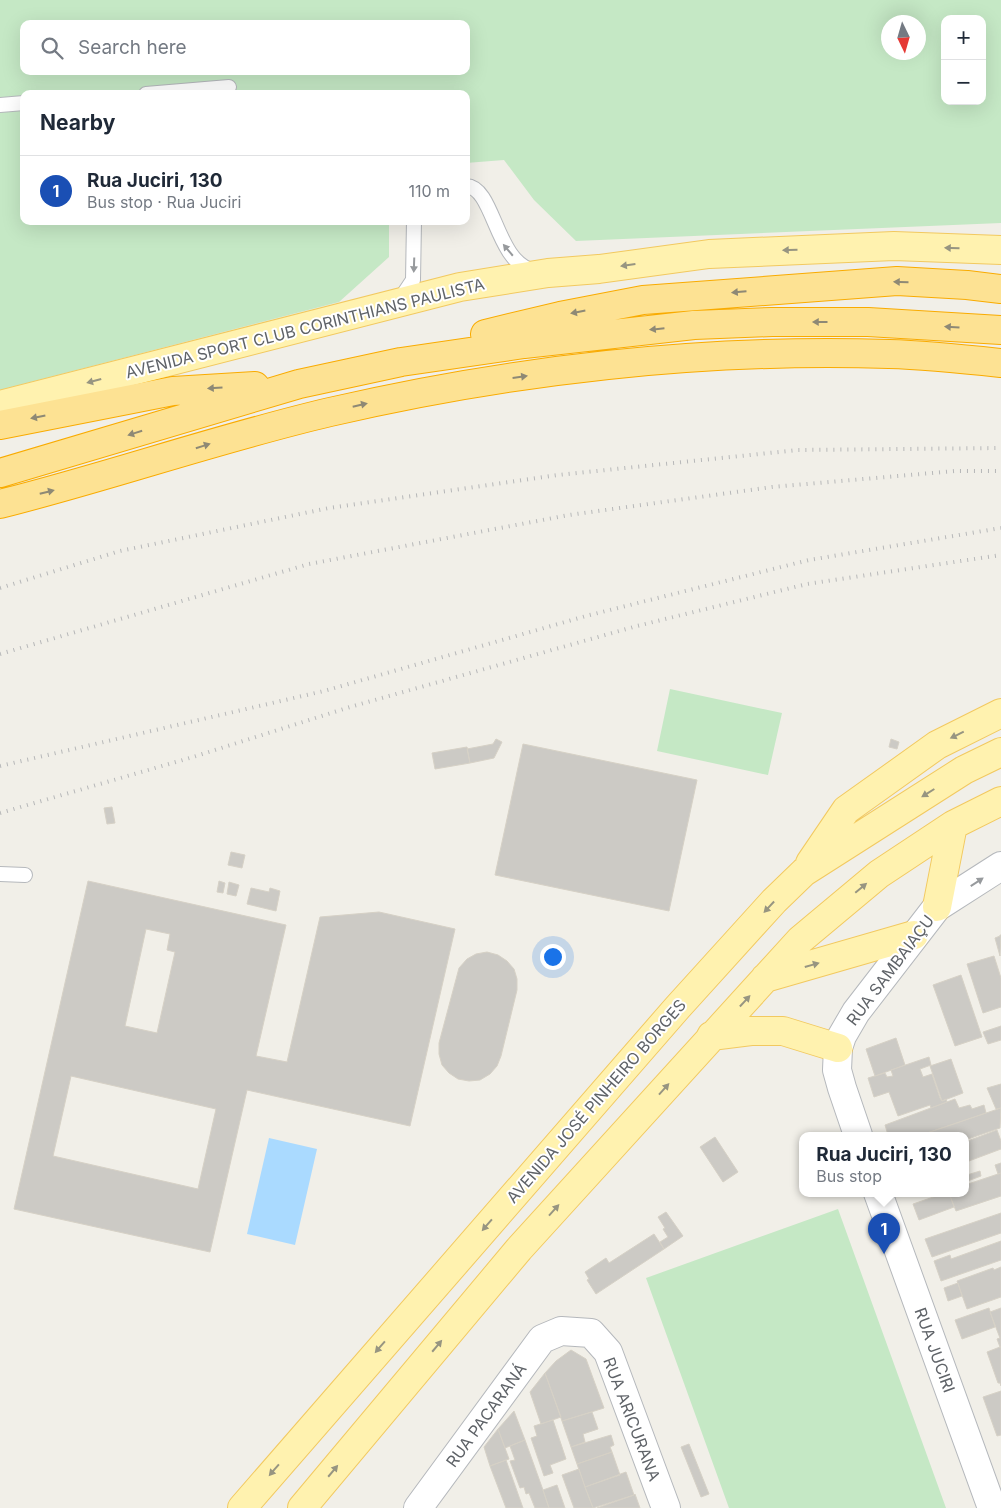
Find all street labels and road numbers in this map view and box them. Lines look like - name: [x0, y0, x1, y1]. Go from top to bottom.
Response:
- street label: AVENIDA SPORT CLUB CORINTHIANS PAULISTA: [123, 274, 487, 382]
- street label: RUA SAMBAIAÇU: [842, 911, 938, 1029]
- street label: AVENIDA JOSÉ PINHEIRO BORGES: [502, 995, 690, 1207]
- street label: RUA JUCIRI: [910, 1305, 960, 1395]
- street label: RUA ARICURANA: [599, 1354, 665, 1484]
- street label: RUA PACARANÁ: [442, 1359, 530, 1471]

